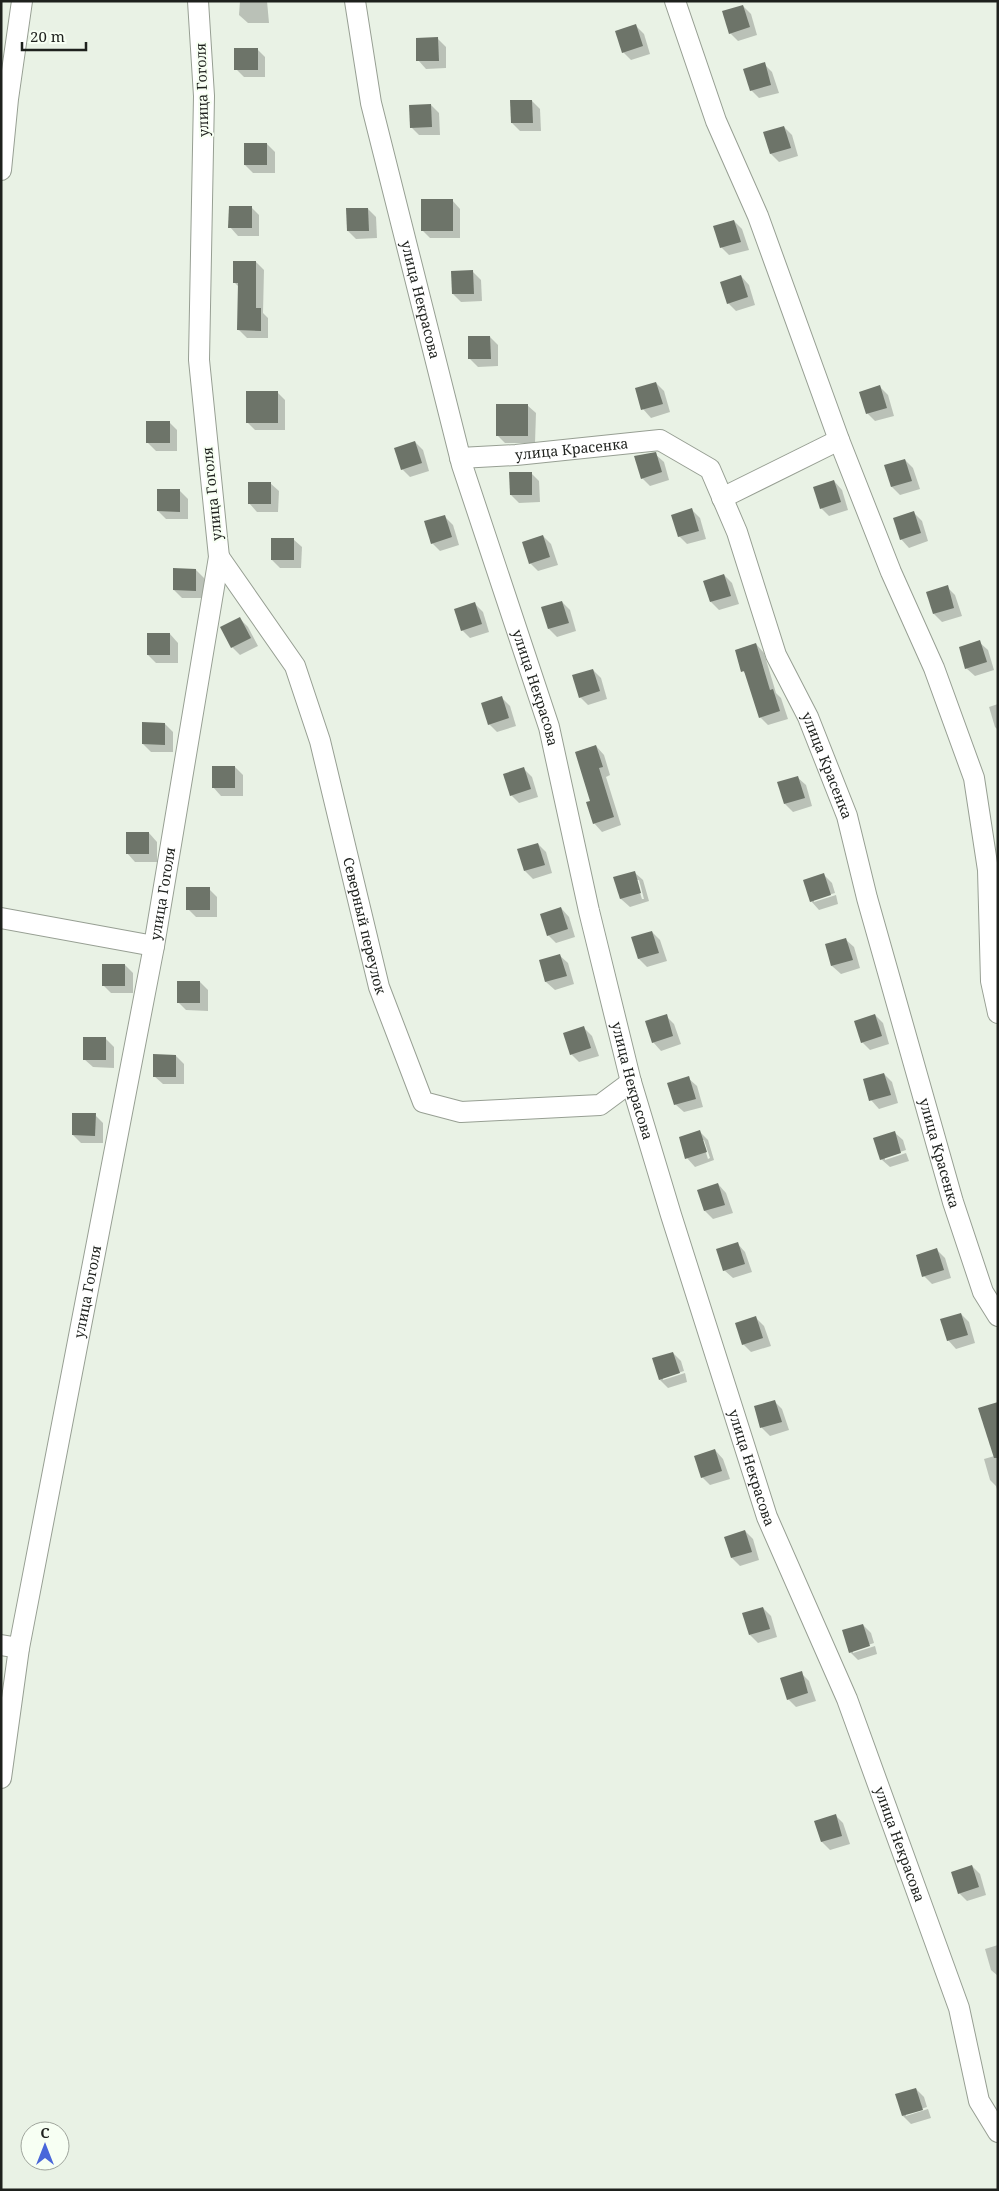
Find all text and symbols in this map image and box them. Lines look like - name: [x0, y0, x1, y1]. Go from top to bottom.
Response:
- scale bar: [22, 20, 86, 52]
- text: 20 m: [30, 26, 65, 46]
- street label: улица Гоголя: [190, 43, 213, 137]
- street label: улица Некрасова: [397, 238, 445, 361]
- street label: улица Красенка: [514, 433, 629, 464]
- street label: улица Гоголя: [197, 446, 226, 542]
- street label: улица Некрасова: [508, 627, 563, 748]
- street label: улица Красенка: [798, 708, 857, 822]
- street label: улица Гоголя: [145, 846, 179, 942]
- street label: Северный переулок: [339, 855, 391, 998]
- street label: улица Некрасова: [608, 1020, 658, 1142]
- street label: улица Красенка: [915, 1096, 964, 1211]
- street label: улица Гоголя: [69, 1244, 105, 1340]
- street label: улица Некрасова: [724, 1407, 780, 1529]
- street label: улица Некрасова: [870, 1784, 930, 1904]
- north arrow: [20, 2121, 70, 2171]
- text: С: [40, 2123, 50, 2142]

